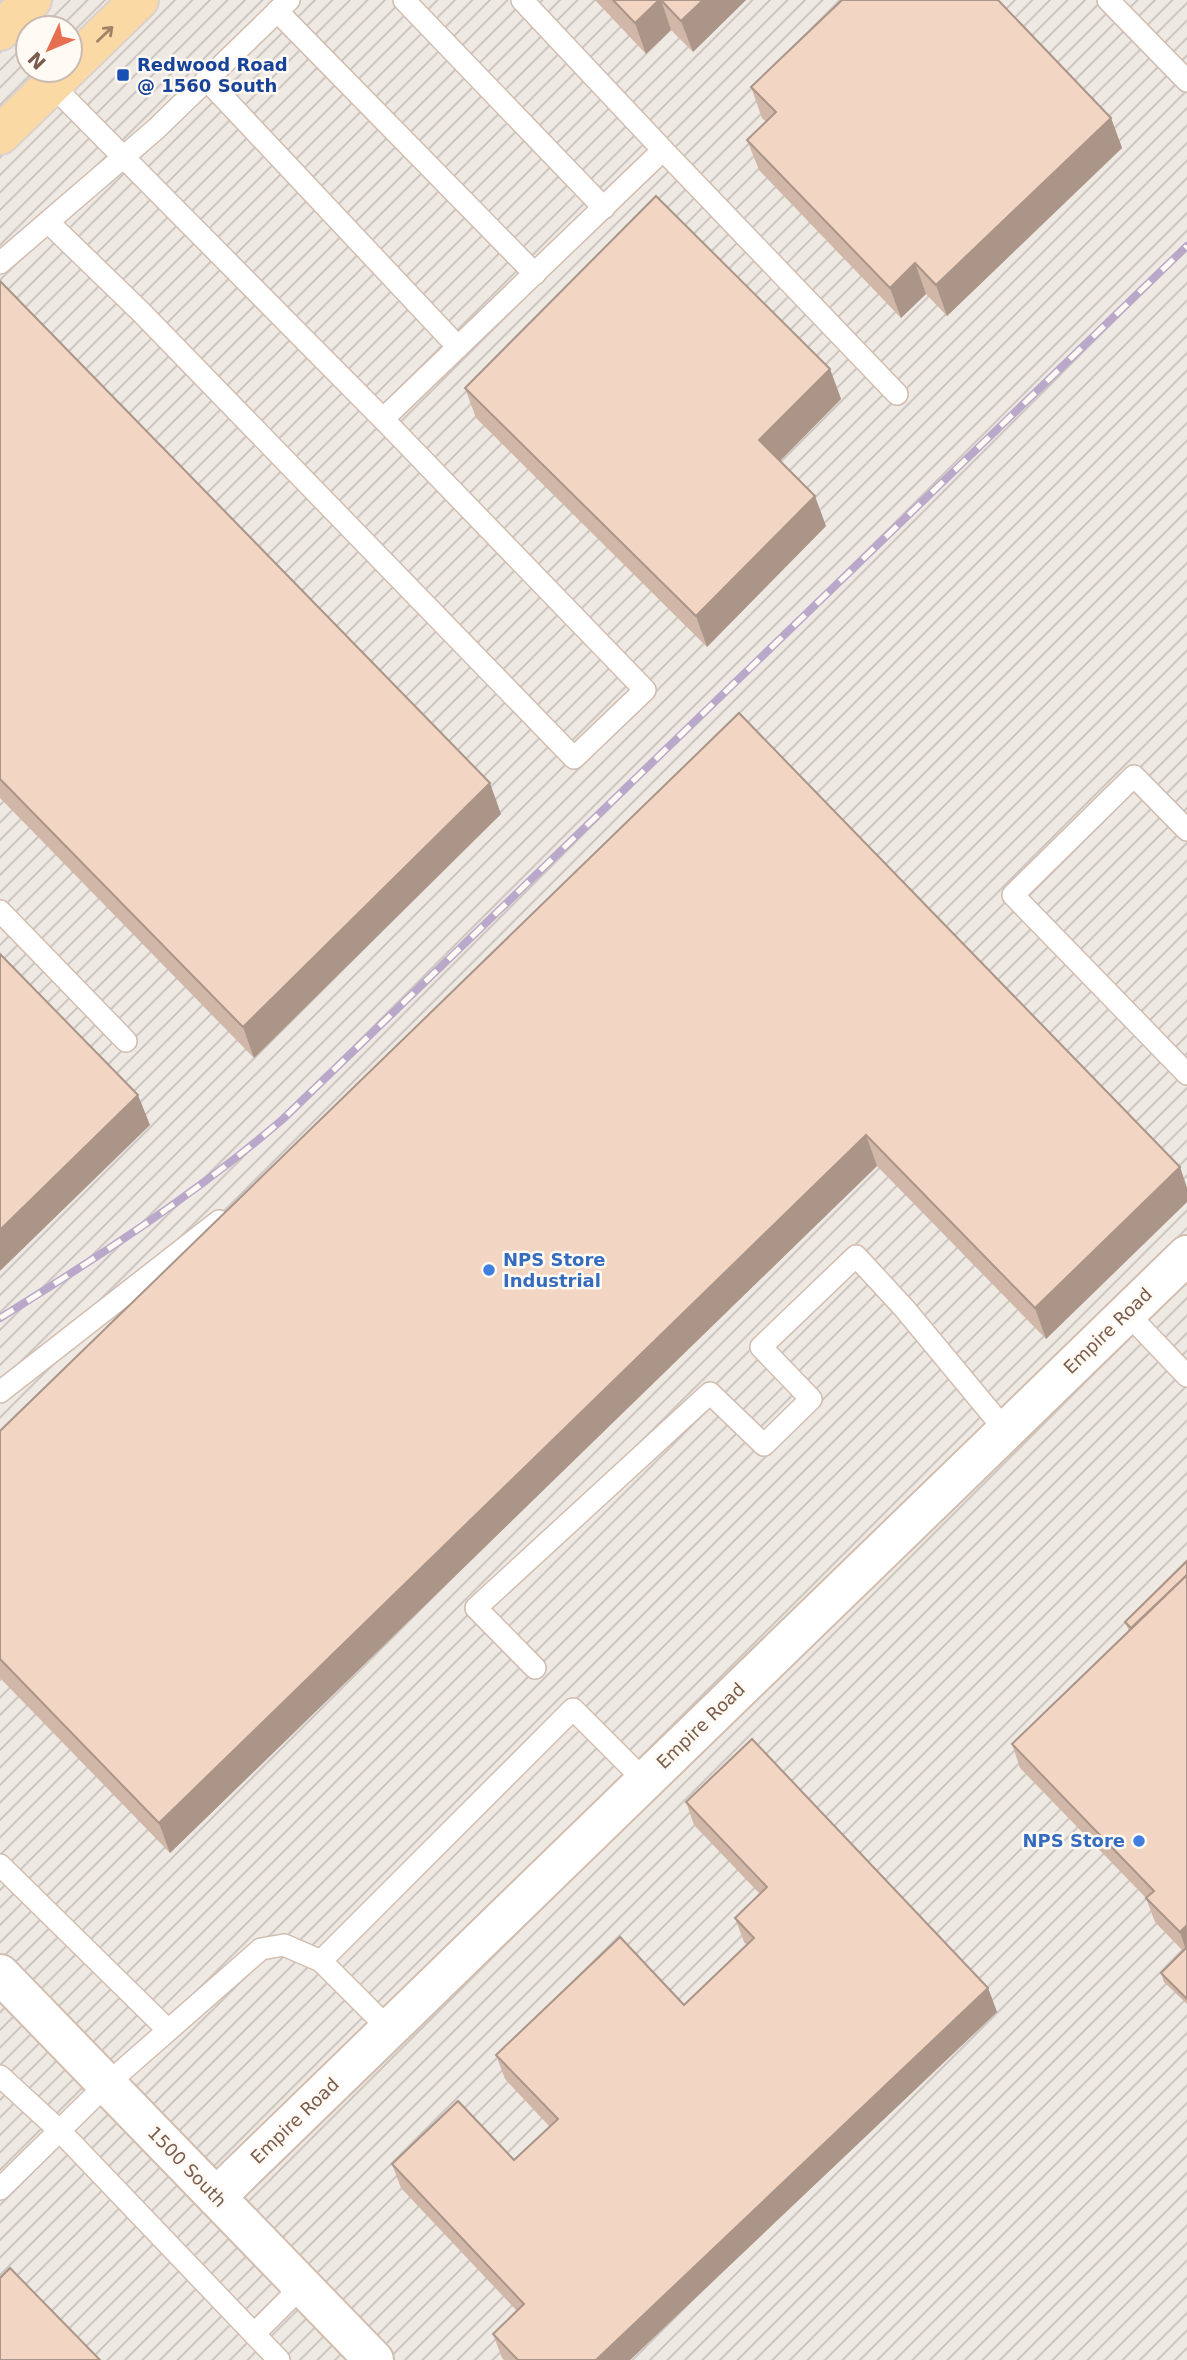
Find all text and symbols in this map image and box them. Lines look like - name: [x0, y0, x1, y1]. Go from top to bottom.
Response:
- north arrow: [14, 14, 84, 84]
- one-way arrow: [96, 25, 113, 42]
- text: N: [23, 47, 50, 74]
- place label: Redwood Road @ 1560 South: [137, 54, 288, 96]
- marker: Redwood Road @ 1560 South: [115, 67, 131, 83]
- place label: NPS Store Industrial: [503, 1249, 606, 1291]
- marker: NPS Store Industrial: [481, 1262, 497, 1278]
- street label: Empire Road: [1059, 1283, 1156, 1378]
- street label: Empire Road: [652, 1678, 749, 1773]
- place label: NPS Store: [1022, 1830, 1125, 1851]
- marker: NPS Store: [1131, 1833, 1147, 1849]
- street label: Empire Road: [246, 2073, 343, 2168]
- street label: 1500 South: [144, 2122, 231, 2211]

